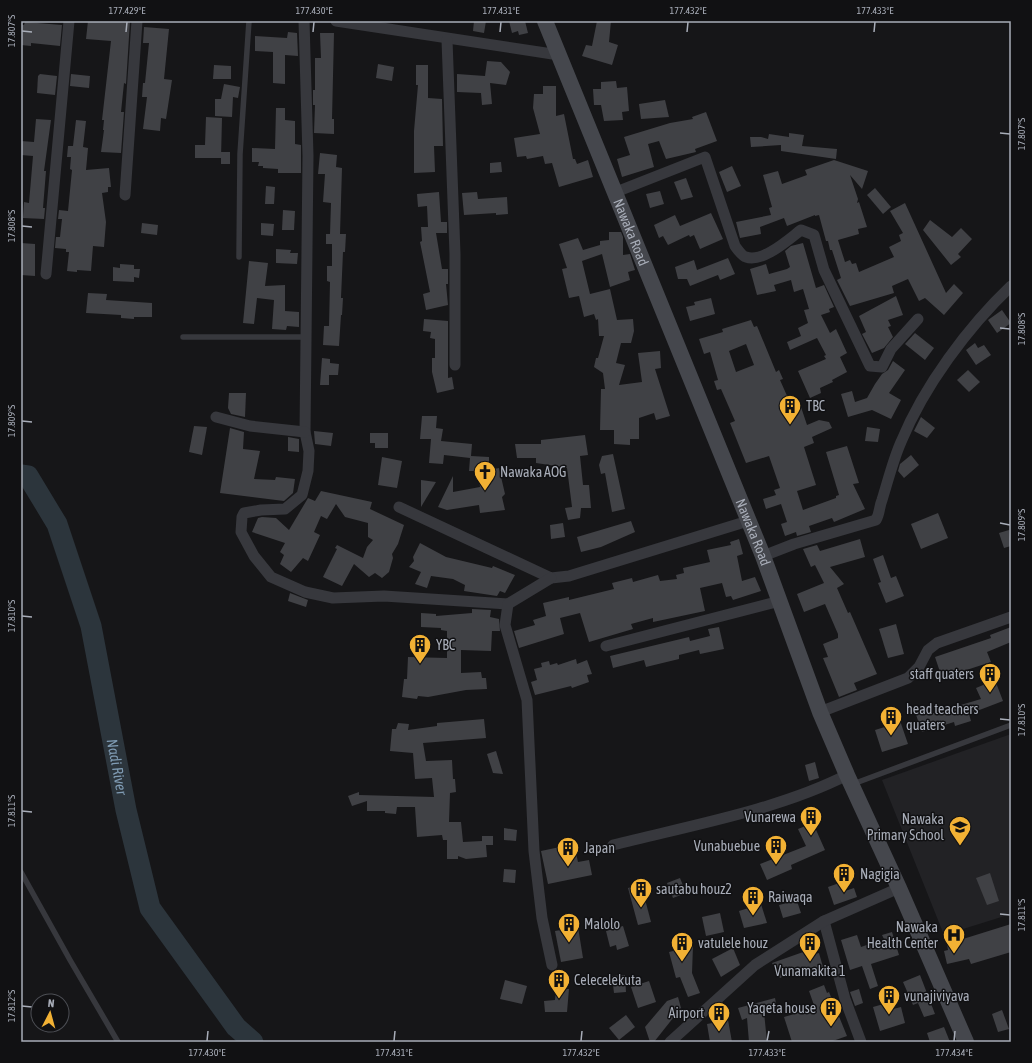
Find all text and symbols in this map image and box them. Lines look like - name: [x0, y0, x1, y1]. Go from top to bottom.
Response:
- text: 177.429°E: [109, 5, 146, 16]
- text: 177.430°E: [296, 5, 333, 16]
- text: 177.431°E: [483, 5, 520, 16]
- text: 177.432°E: [670, 5, 707, 16]
- text: 177.433°E: [857, 5, 894, 16]
- text: 17.807°S: [6, 15, 17, 47]
- text: 17.807°S: [1016, 118, 1027, 150]
- street label: Nawaka Road: [610, 196, 652, 268]
- text: 17.808°S: [6, 210, 17, 242]
- text: 17.808°S: [1016, 313, 1027, 345]
- building icon: TBC: [777, 393, 803, 426]
- place label: TBC: [806, 398, 826, 414]
- text: 17.809°S: [6, 405, 17, 437]
- church icon: Nawaka AOG: [472, 459, 498, 492]
- place label: Nawaka AOG: [500, 464, 567, 480]
- street label: Nawaka Road: [733, 496, 774, 568]
- text: 17.809°S: [1016, 509, 1027, 541]
- text: 17.810°S: [6, 600, 17, 632]
- building icon: YBC: [407, 632, 433, 665]
- place label: YBC: [436, 637, 456, 653]
- building icon: staff quaters: [977, 661, 1003, 694]
- place label: staff quaters: [910, 666, 974, 682]
- place label: head teachers quaters: [906, 701, 978, 733]
- building icon: head teachers quaters: [878, 704, 904, 737]
- text: 17.810°S: [1016, 704, 1027, 736]
- water label: Nadi River: [104, 737, 132, 797]
- text: 17.811°S: [6, 795, 17, 827]
- building icon: Vunarewa: [798, 804, 824, 837]
- place label: Vunarewa: [744, 809, 796, 825]
- place label: Nawaka Primary School: [867, 811, 944, 843]
- school or university icon: Nawaka Primary School: [947, 814, 973, 847]
- building icon: Vunabuebue: [763, 833, 789, 866]
- building icon: Japan: [555, 835, 581, 868]
- place label: Vunabuebue: [694, 838, 760, 854]
- place label: Japan: [584, 840, 615, 856]
- building icon: Nagigia: [831, 861, 857, 894]
- place label: Nagigia: [860, 866, 900, 882]
- building icon: sautabu houz2: [628, 876, 654, 909]
- place label: sautabu houz2: [656, 881, 732, 897]
- building icon: Raiwaqa: [740, 884, 766, 917]
- place label: Raiwaqa: [768, 889, 813, 905]
- text: 17.811°S: [1016, 899, 1027, 931]
- building icon: Malolo: [556, 911, 582, 944]
- place label: Malolo: [584, 916, 620, 932]
- place label: Nawaka Health Center: [867, 919, 939, 951]
- hospital icon: Nawaka Health Center: [941, 922, 967, 955]
- building icon: vatulele houz: [669, 930, 695, 963]
- building icon: Vunamakita 1: [797, 930, 823, 963]
- place label: vatulele houz: [698, 935, 768, 951]
- place label: Vunamakita 1: [774, 963, 846, 979]
- building icon: Celecelekuta: [546, 967, 572, 1000]
- place label: Celecelekuta: [574, 972, 641, 988]
- building icon: vunajiviyava: [876, 983, 902, 1016]
- place label: vunajiviyava: [904, 988, 970, 1004]
- text: 17.812°S: [6, 990, 17, 1022]
- north arrow: [30, 993, 70, 1033]
- building icon: Yaqeta house: [818, 995, 844, 1028]
- text: N: [47, 997, 55, 1009]
- building icon: Airport: [706, 1000, 732, 1033]
- place label: Yaqeta house: [747, 1000, 816, 1016]
- place label: Airport: [669, 1005, 704, 1021]
- text: 177.430°E: [189, 1047, 226, 1058]
- text: 177.431°E: [376, 1047, 413, 1058]
- text: 177.432°E: [563, 1047, 600, 1058]
- text: 177.433°E: [749, 1047, 786, 1058]
- text: 177.434°E: [936, 1047, 973, 1058]

